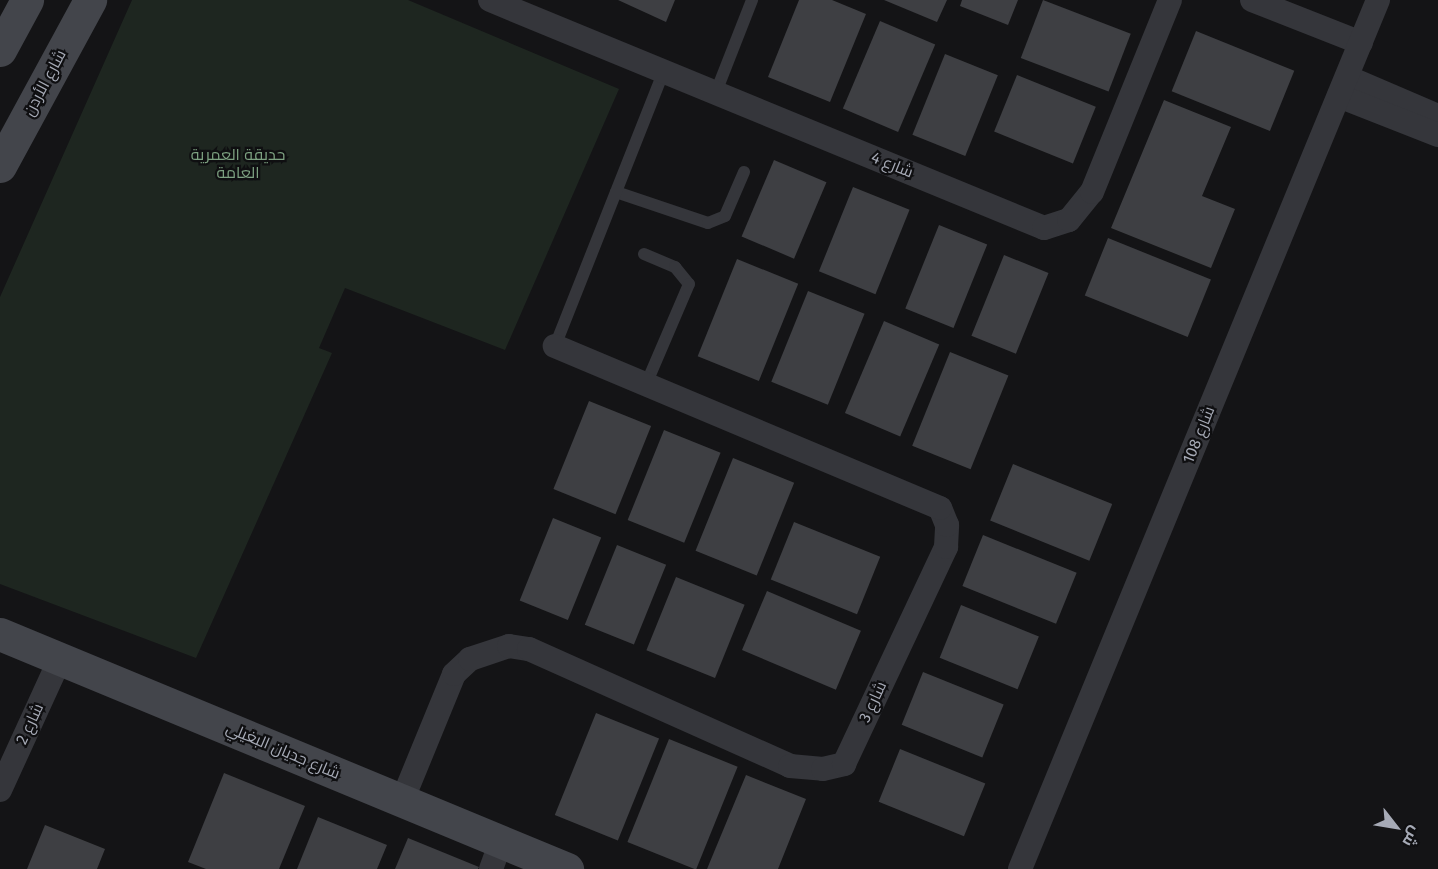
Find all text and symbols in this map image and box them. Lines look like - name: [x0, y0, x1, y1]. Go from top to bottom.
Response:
- street label: شارع الأردن: [20, 47, 70, 119]
- park label: حديقة العمرية العامة: [191, 145, 285, 183]
- street label: شارع 4: [868, 148, 916, 182]
- street label: شارع 108: [1179, 404, 1219, 466]
- street label: شارع 3: [855, 678, 891, 726]
- street label: شارع 2: [12, 700, 48, 748]
- street label: شارع جديان البغيلي: [223, 718, 343, 784]
- north arrow: [1366, 797, 1426, 857]
- text: ش: [1398, 823, 1425, 850]

